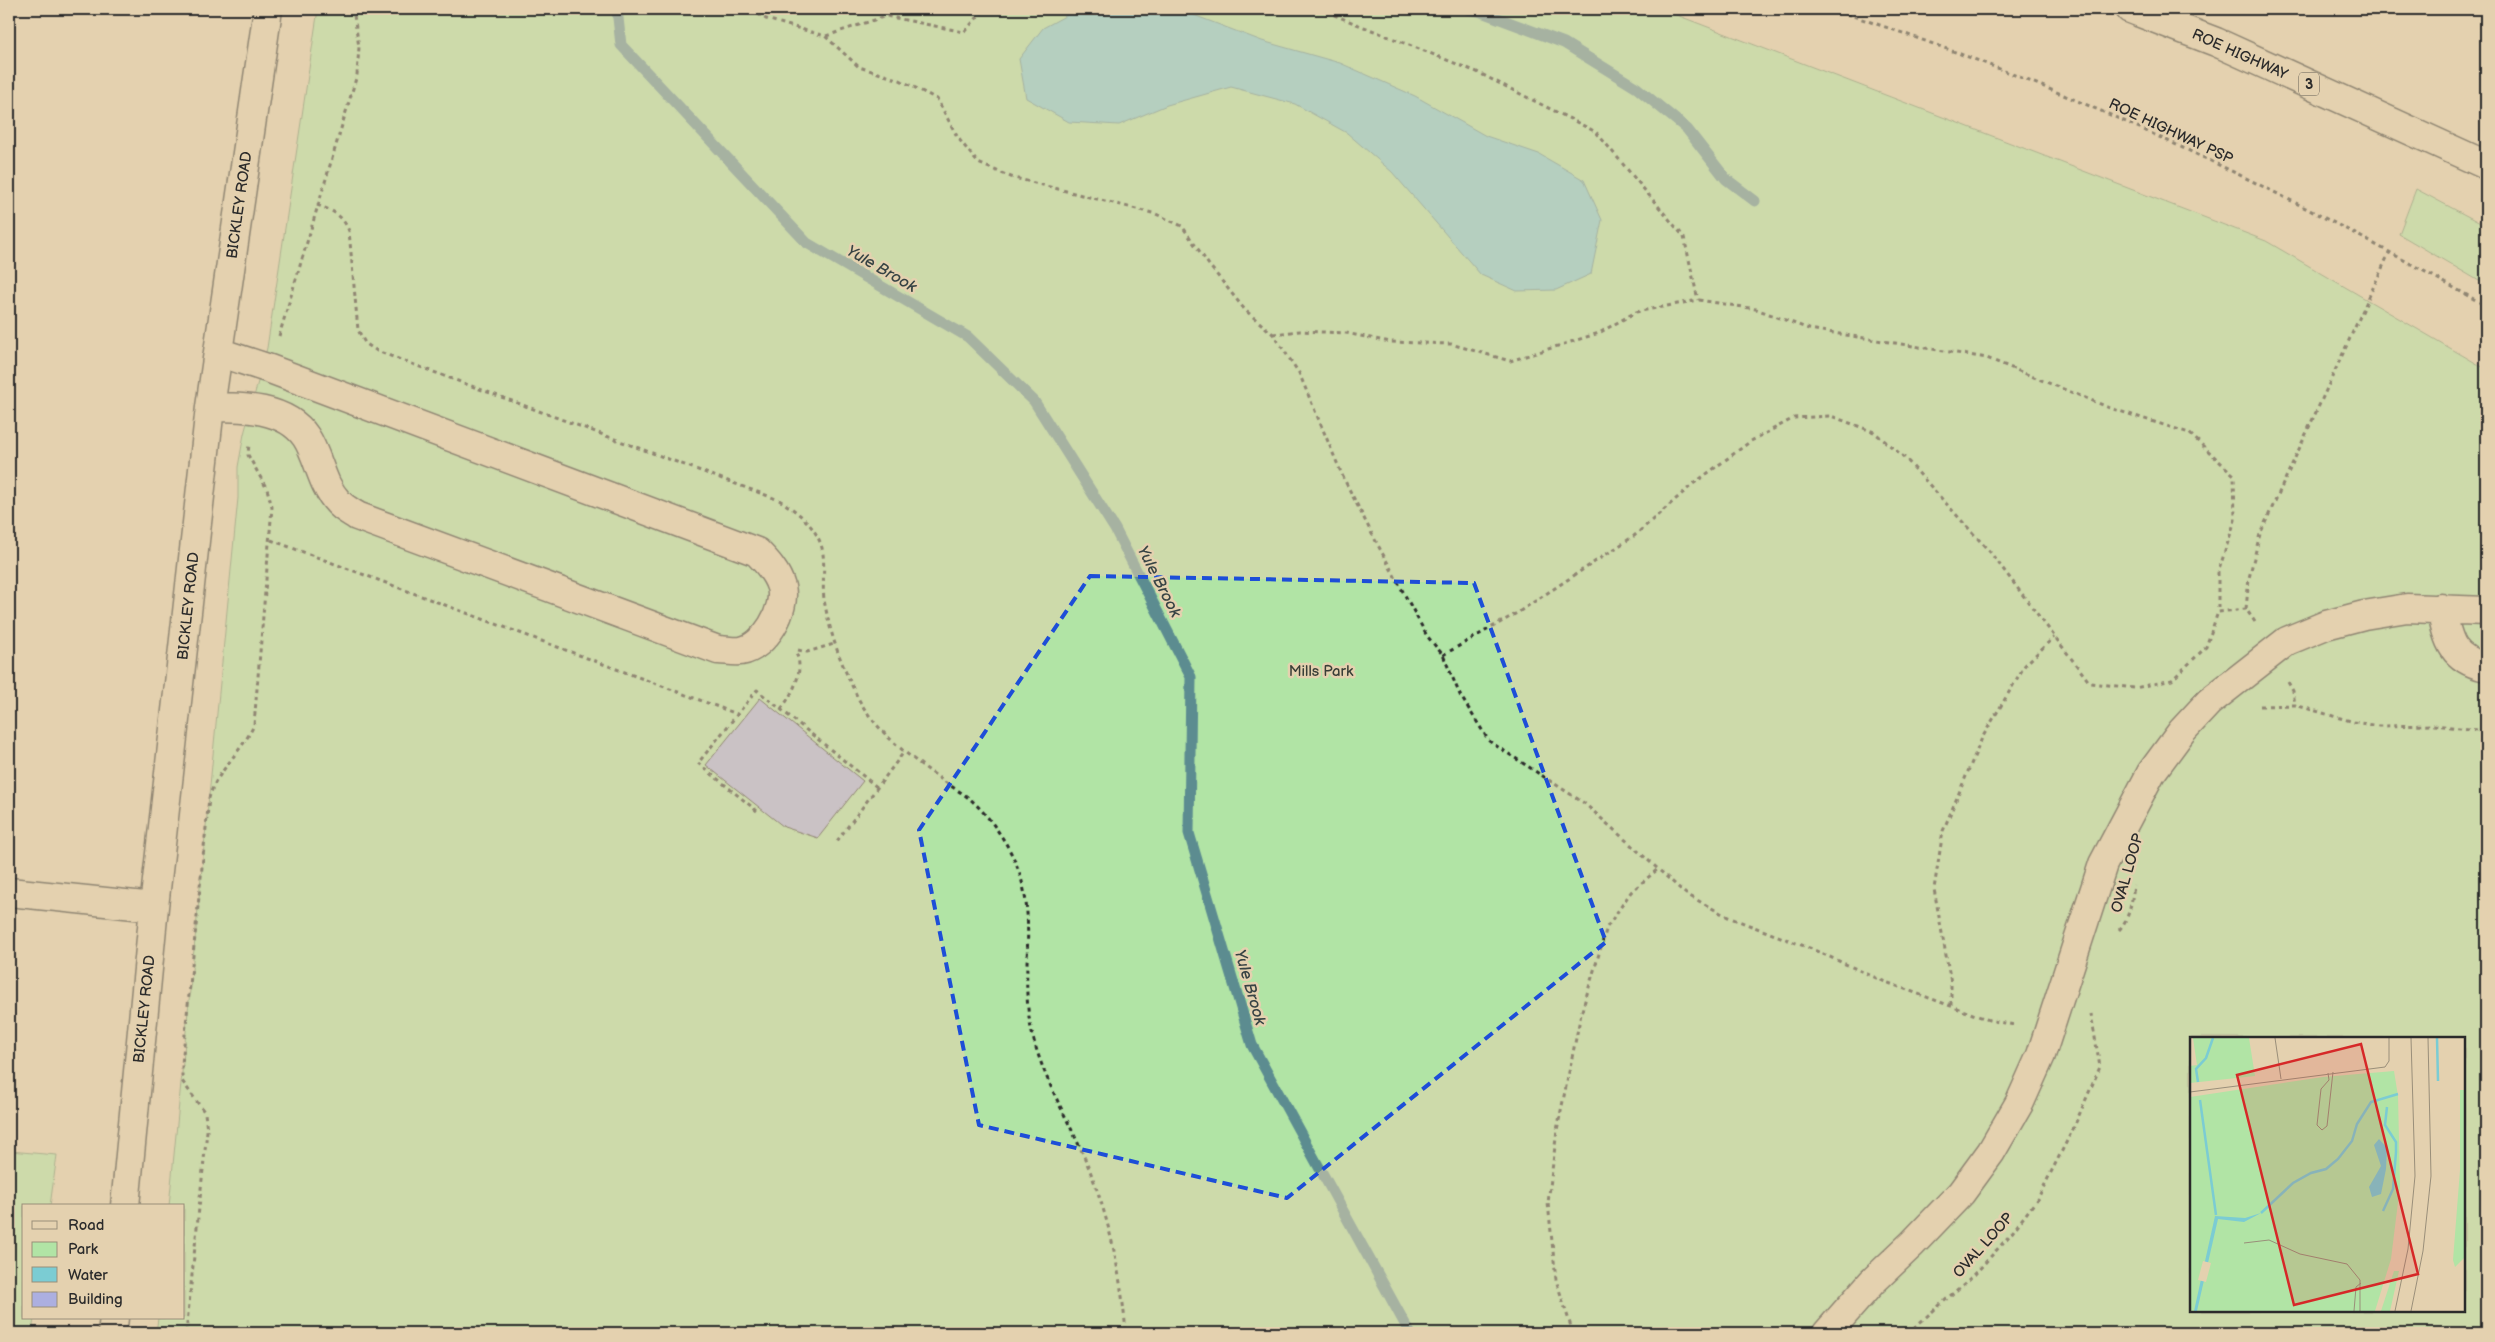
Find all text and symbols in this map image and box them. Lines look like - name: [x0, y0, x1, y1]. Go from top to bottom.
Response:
- street label: ROE HIGHWAY: [2189, 25, 2291, 84]
- road number: 3: [2299, 72, 2319, 96]
- street label: ROE HIGHWAY PSP: [2106, 94, 2236, 169]
- street label: BICKLEY ROAD: [223, 150, 256, 260]
- water label: Yule Brook: [843, 242, 921, 298]
- water label: Yule Brook: [1133, 543, 1185, 622]
- street label: BICKLEY ROAD: [173, 551, 204, 661]
- park label: Mills Park: [1289, 662, 1354, 681]
- street label: OVAL LOOP: [2107, 831, 2148, 915]
- water label: Yule Brook: [1230, 947, 1270, 1029]
- street label: BICKLEY ROAD: [129, 954, 160, 1064]
- inset map: [2190, 1037, 2465, 1312]
- legend: [22, 1204, 185, 1320]
- street label: OVAL LOOP: [1949, 1208, 2018, 1282]
- text: Road: [68, 1216, 104, 1235]
- text: Park: [68, 1240, 99, 1259]
- text: Water: [68, 1266, 108, 1285]
- text: Building: [68, 1290, 123, 1309]

